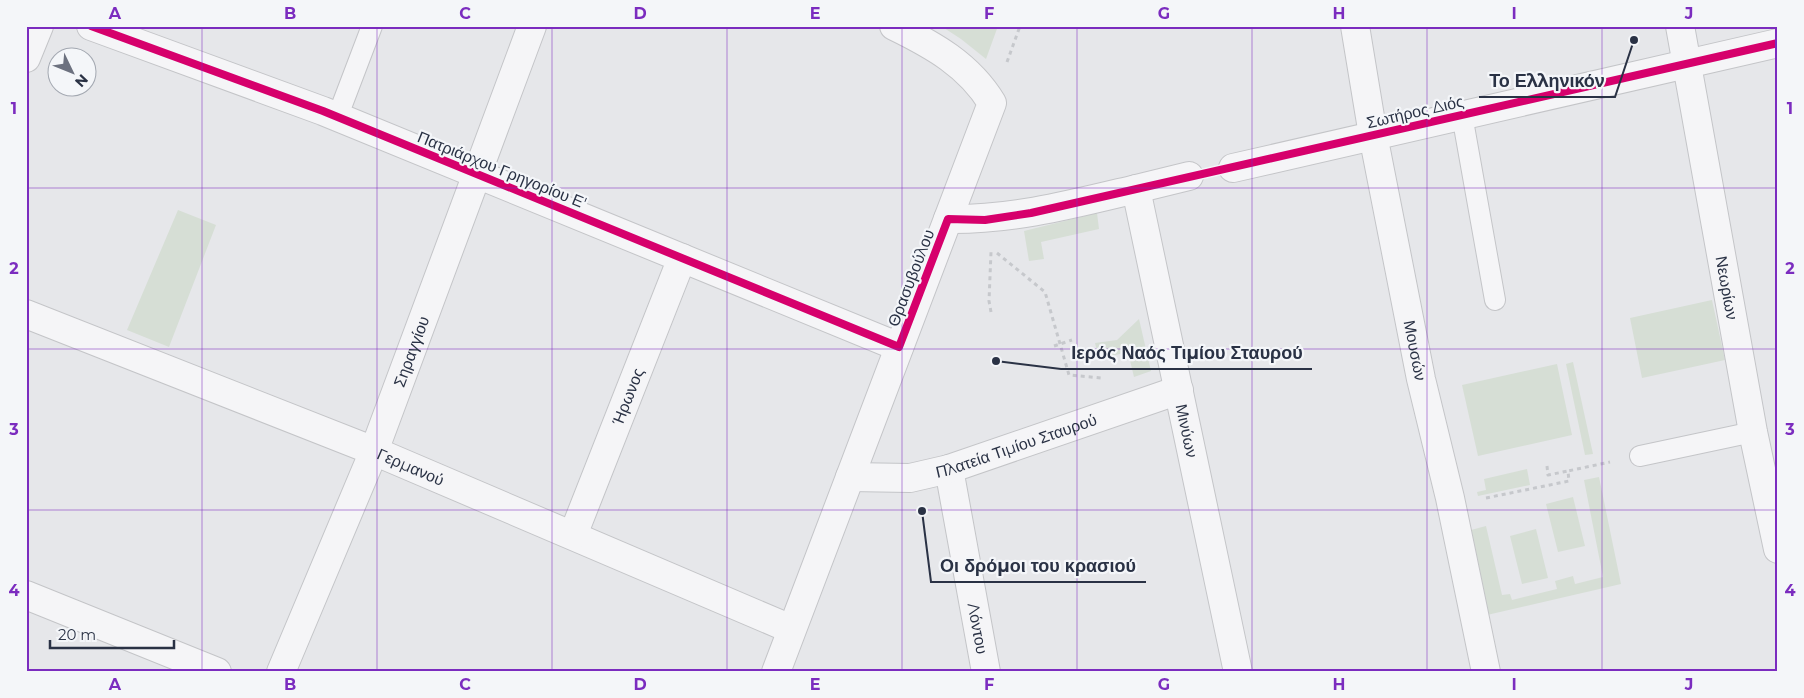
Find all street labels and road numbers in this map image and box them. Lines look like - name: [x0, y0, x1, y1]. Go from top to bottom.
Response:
- street label: Σωτήρος Διός: [1365, 92, 1466, 132]
- street label: Πατριάρχου Γρηγορίου Ε': [415, 127, 589, 213]
- street label: Θρασυβούλου: [884, 227, 938, 329]
- street label: Νεωρίων: [1712, 254, 1742, 321]
- street label: Σηραγγίου: [389, 313, 433, 390]
- street label: Μουσών: [1400, 318, 1431, 382]
- street label: Ήρωνος: [607, 365, 647, 429]
- street label: Μινύων: [1172, 402, 1202, 459]
- street label: Πλατεία Τιμίου Σταυρού: [934, 410, 1099, 481]
- street label: Γερμανού: [374, 444, 447, 489]
- street label: Λόντου: [964, 601, 992, 656]

